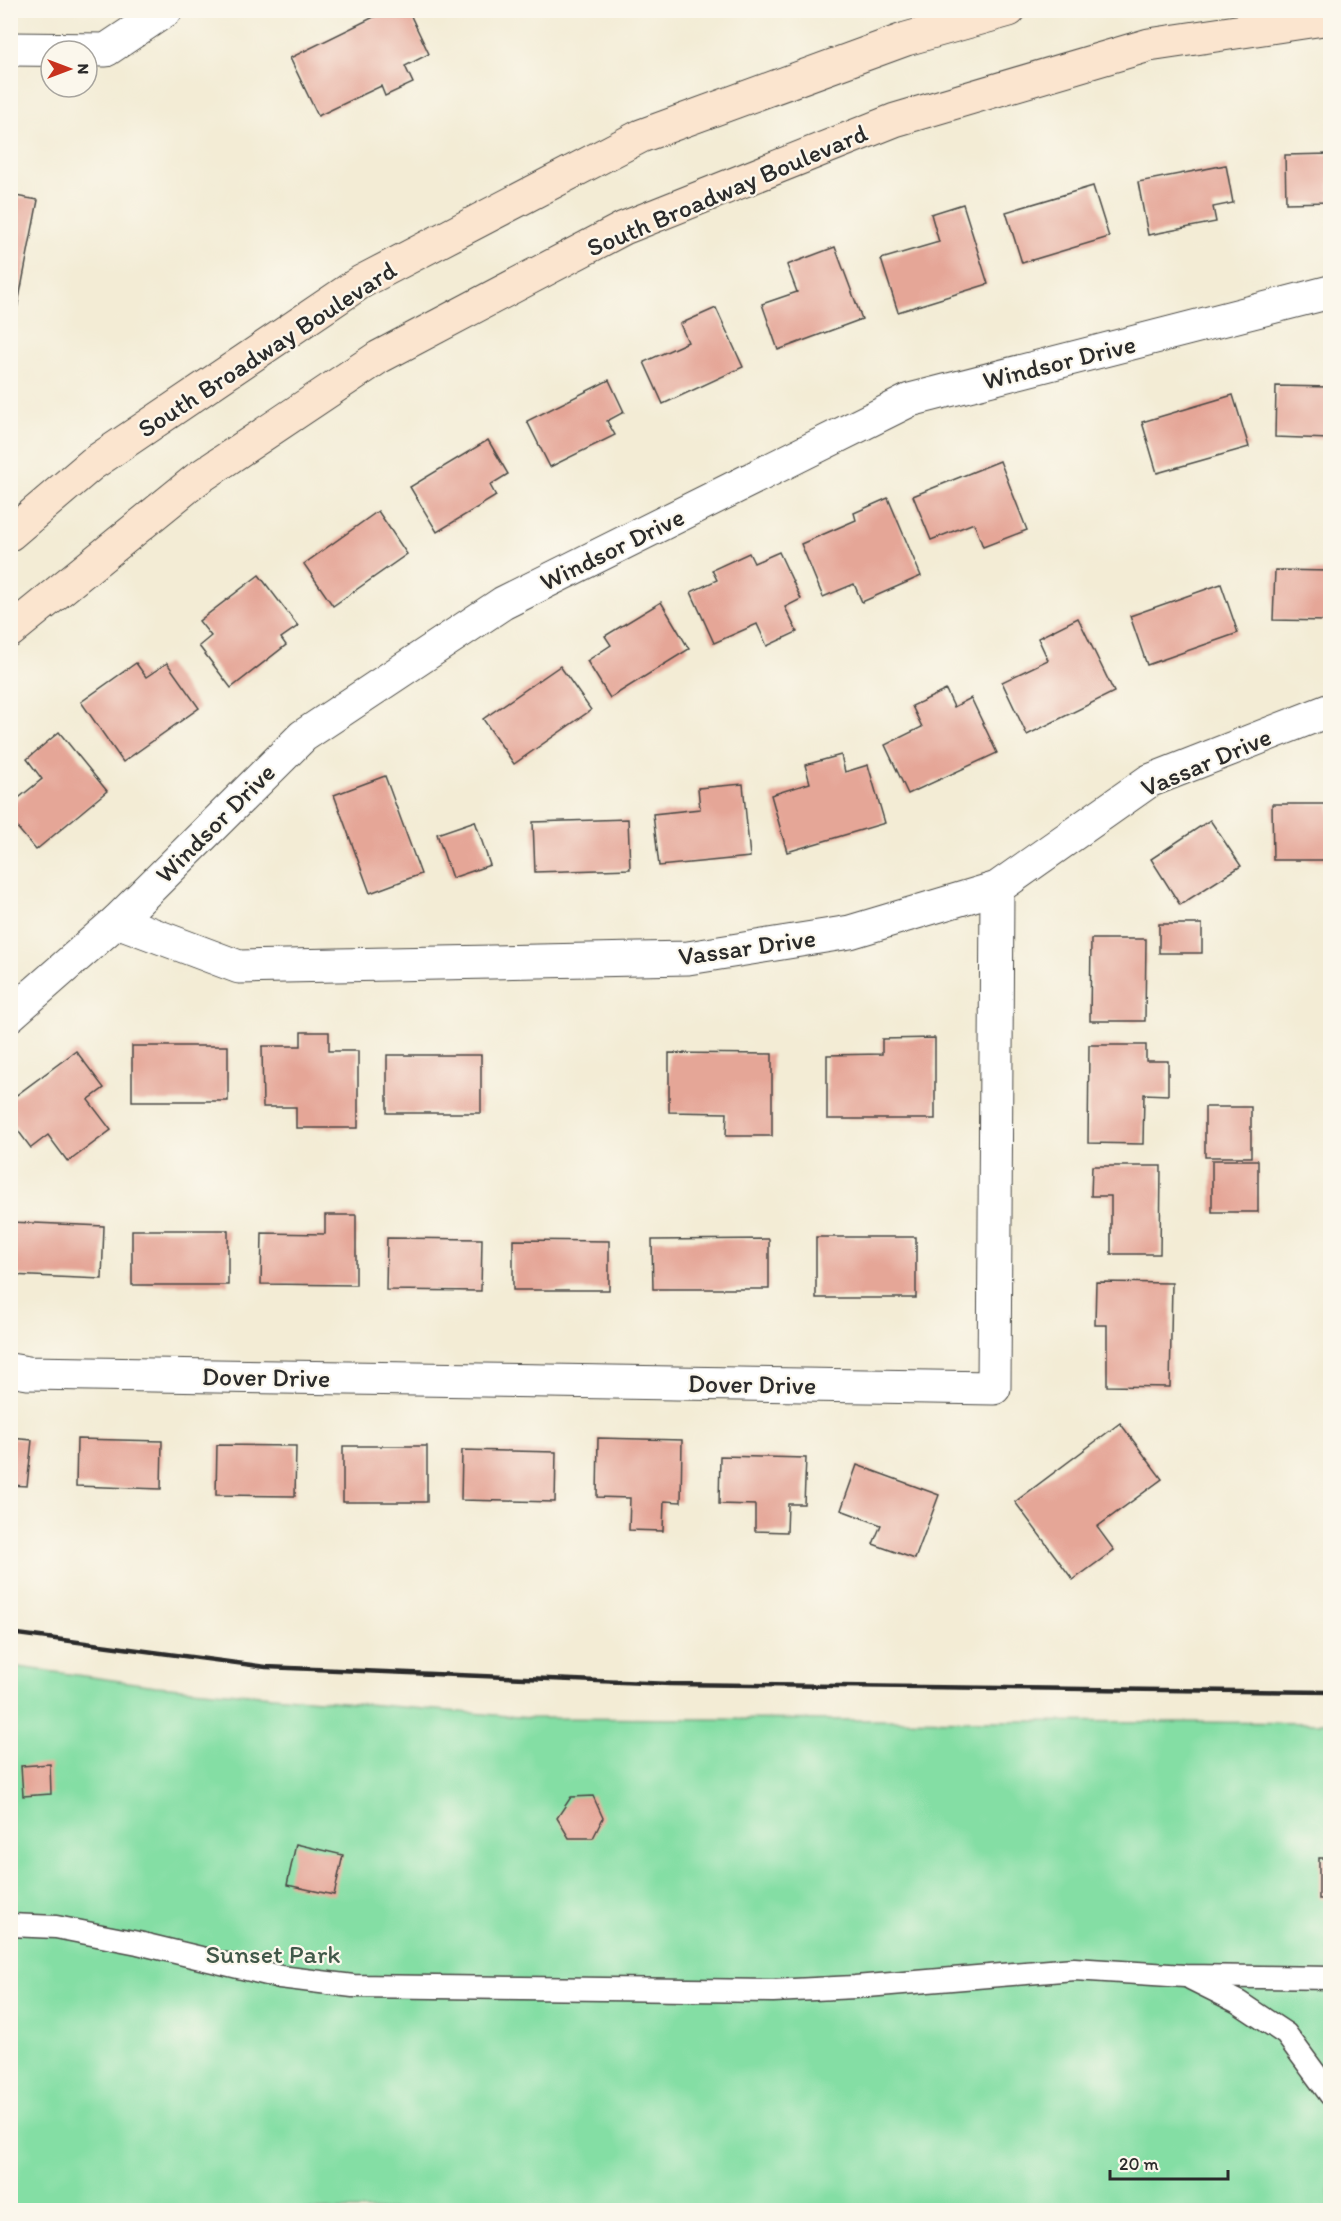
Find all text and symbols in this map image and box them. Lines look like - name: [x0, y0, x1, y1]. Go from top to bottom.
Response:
- north arrow: [39, 39, 99, 99]
- text: N: [74, 64, 93, 74]
- street label: South Broadway Boulevard: [582, 116, 873, 264]
- street label: South Broadway Boulevard: [132, 253, 403, 445]
- street label: Windsor Drive: [979, 328, 1139, 396]
- street label: Windsor Drive: [535, 500, 689, 598]
- street label: Vassar Drive: [1136, 720, 1276, 804]
- street label: Windsor Drive: [148, 756, 282, 890]
- street label: Vassar Drive: [676, 922, 818, 972]
- street label: Dover Drive: [202, 1360, 330, 1394]
- street label: Dover Drive: [688, 1367, 816, 1401]
- park label: Sunset Park: [205, 1938, 341, 1970]
- scale bar: [1110, 2143, 1228, 2181]
- text: 20 m: [1119, 2153, 1159, 2175]

